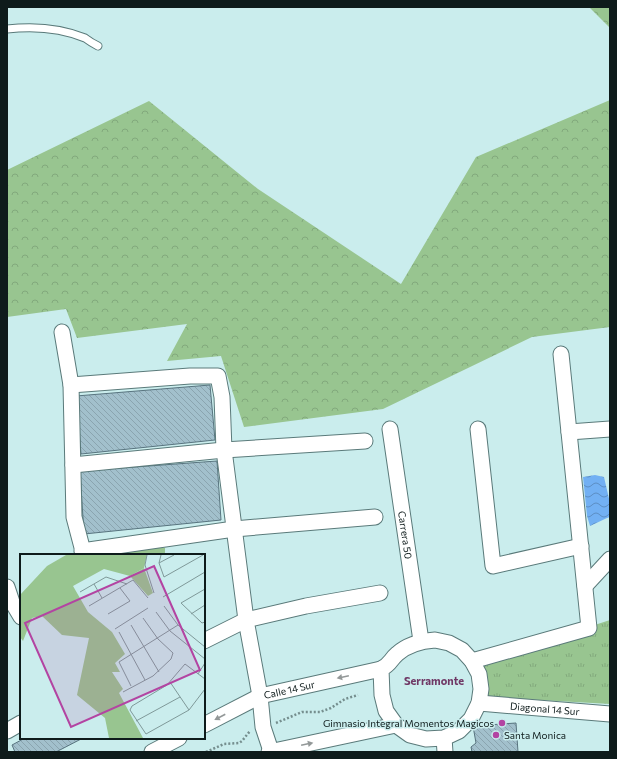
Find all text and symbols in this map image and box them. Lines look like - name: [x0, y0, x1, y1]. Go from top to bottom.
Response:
- street label: Carrera 50: [396, 510, 415, 560]
- inset map: [20, 554, 205, 739]
- district label: Serramonte: [404, 674, 464, 687]
- one-way arrow: [337, 675, 349, 681]
- street label: Calle 14 Sur: [262, 678, 316, 701]
- street label: Diagonal 14 Sur: [510, 700, 580, 717]
- one-way arrow: [214, 713, 226, 720]
- place label: Gimnasio Integral Momentos Magicos: [323, 717, 494, 729]
- marker: Gimnasio Integral Momentos Magicos: [497, 718, 507, 728]
- place label: Santa Monica: [504, 729, 566, 741]
- marker: Santa Monica: [491, 730, 501, 740]
- one-way arrow: [301, 740, 313, 746]

